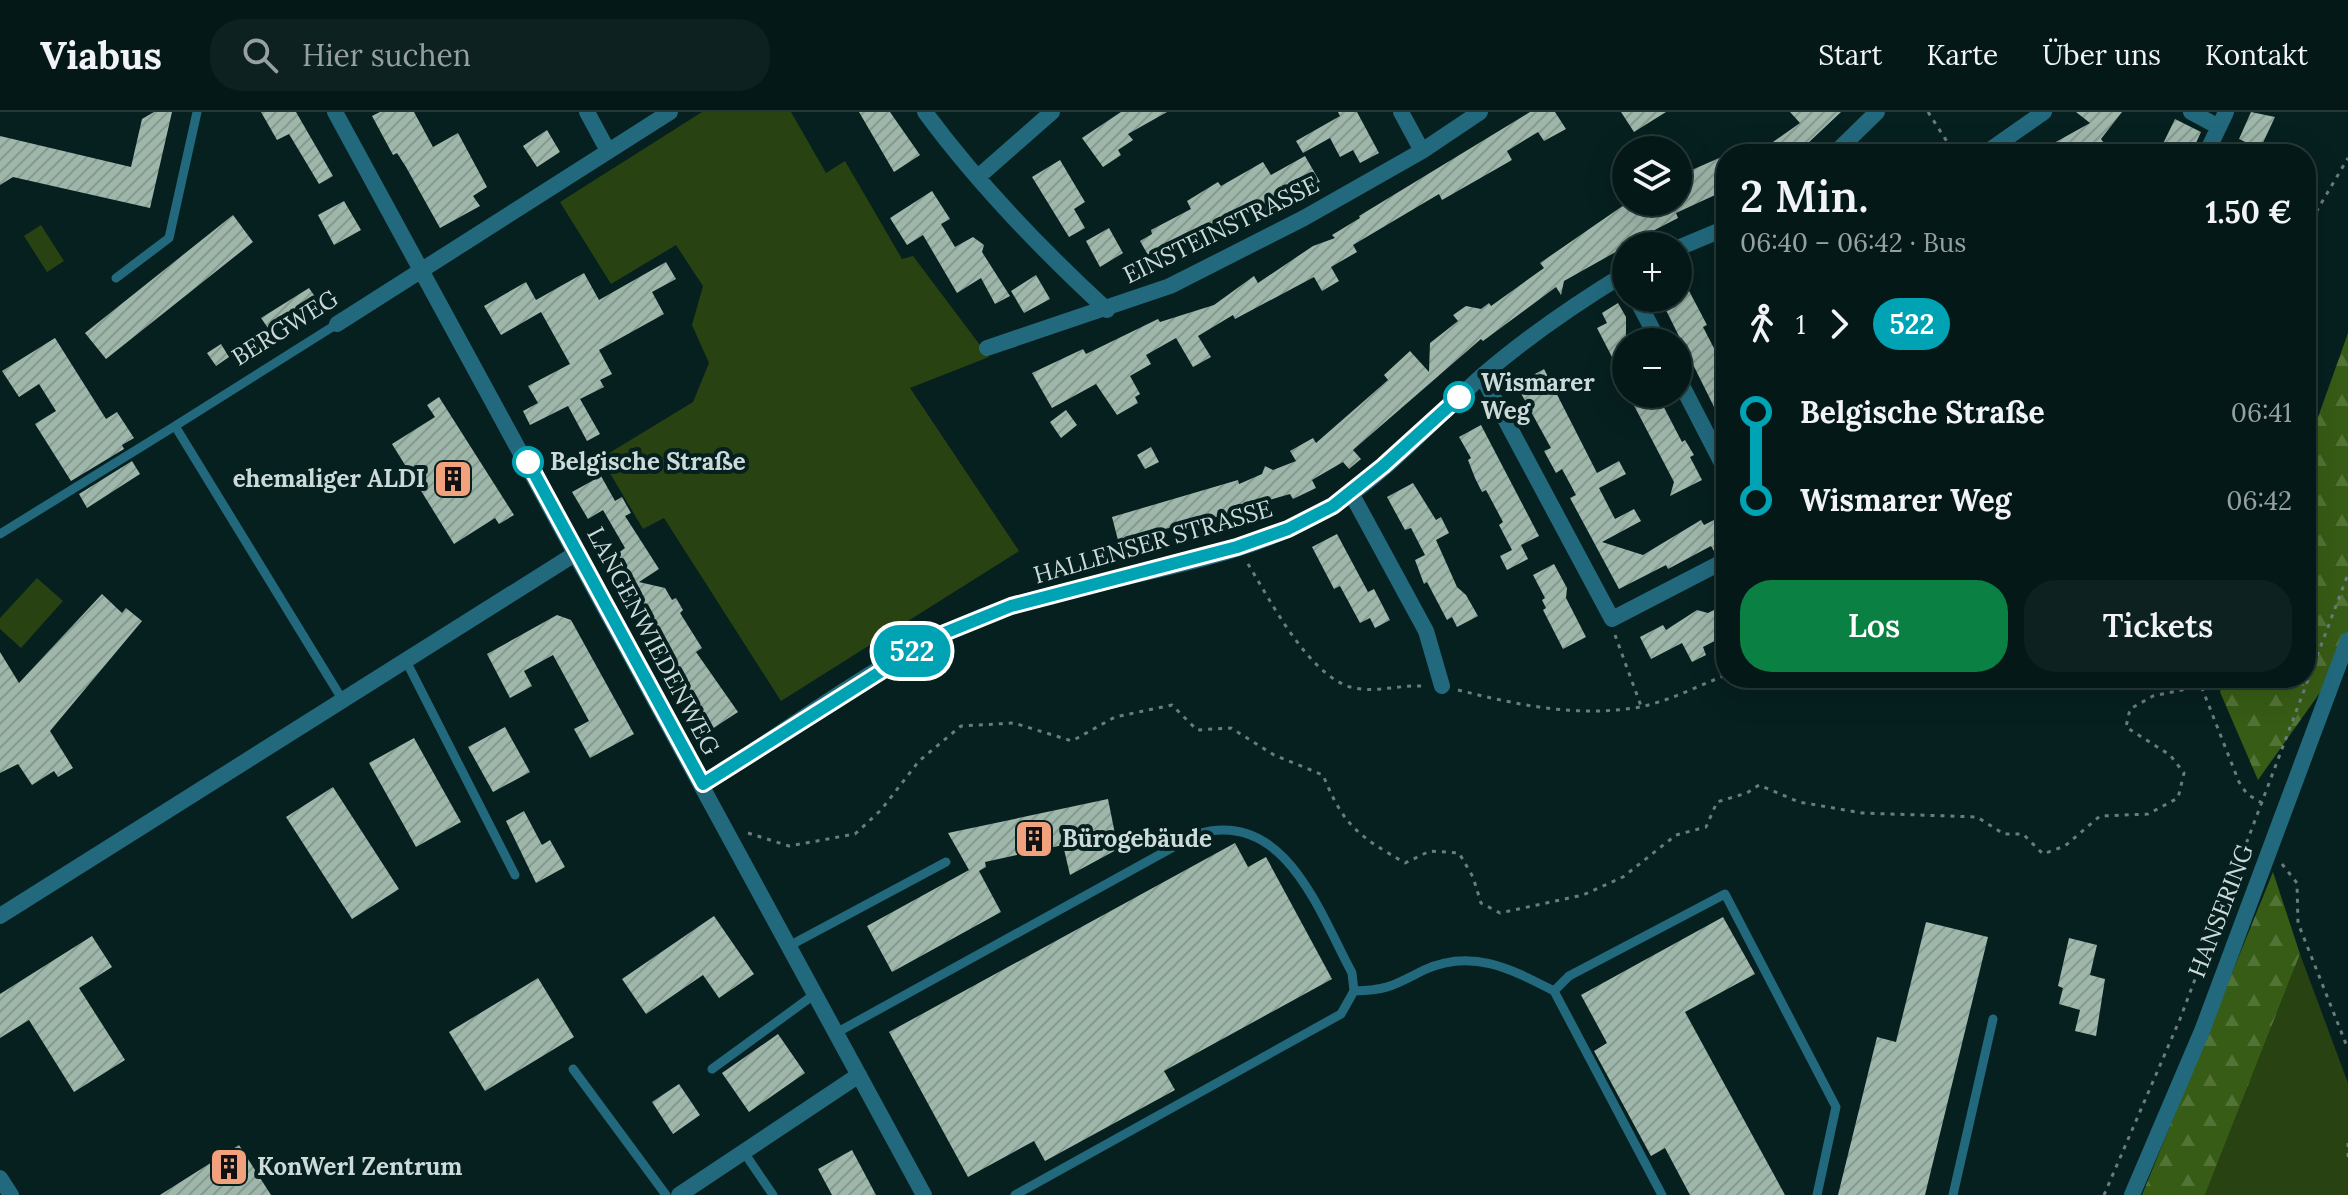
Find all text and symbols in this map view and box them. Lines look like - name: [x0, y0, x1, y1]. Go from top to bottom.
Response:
- search box: [210, 19, 770, 91]
- text: Viabus: [40, 31, 162, 79]
- icon: search: [238, 33, 282, 77]
- text: Hier suchen: [302, 36, 471, 74]
- text: Start: [1818, 37, 1882, 73]
- text: Karte: [1926, 37, 1998, 73]
- text: Über uns: [2042, 37, 2161, 73]
- text: Kontakt: [2205, 37, 2308, 73]
- map controls: [1612, 136, 1692, 408]
- button: layers: [1612, 136, 1692, 216]
- text: 2 Min.: [1740, 168, 1869, 224]
- street label: EINSTEINSTRASSE: [1118, 169, 1324, 290]
- text: 1.50 €: [2205, 193, 2292, 231]
- text: 06:40 – 06:42 · Bus: [1740, 226, 1966, 259]
- button: +: [1612, 232, 1692, 312]
- street label: BERGWEG: [226, 283, 344, 372]
- icon: walk: [1740, 302, 1784, 346]
- icon: forward: [1817, 302, 1861, 346]
- text: 522: [1889, 306, 1934, 342]
- text: 1: [1796, 308, 1805, 341]
- button: −: [1612, 328, 1692, 408]
- place label: Wismarer Weg: [1481, 367, 1595, 426]
- marker: Wismarer Weg: [1444, 382, 1474, 412]
- text: Belgische Straße: [1800, 393, 2045, 431]
- text: 06:41: [2231, 396, 2292, 429]
- place label: Belgische Straße: [550, 446, 746, 477]
- marker: Belgische Straße: [513, 447, 543, 477]
- building icon: ehemaliger ALDI: [432, 458, 474, 500]
- place label: ehemaliger ALDI: [233, 463, 425, 494]
- text: Wismarer Weg: [1800, 481, 2011, 519]
- text: 06:42: [2226, 484, 2292, 517]
- street label: HALLENSER STRASSE: [1030, 493, 1276, 590]
- street label: LANGENWIEDENWEG: [580, 521, 727, 760]
- button: Los: [1740, 580, 2008, 672]
- button: Tickets: [2024, 580, 2292, 672]
- line badge: 522: [866, 625, 958, 677]
- text: 522: [890, 633, 934, 669]
- building icon: Bürogebäude: [1013, 818, 1055, 860]
- place label: Bürogebäude: [1062, 823, 1212, 854]
- street label: HANSERING: [2181, 840, 2260, 982]
- building icon: KonWerl Zentrum: [208, 1146, 250, 1188]
- place label: KonWerl Zentrum: [257, 1151, 462, 1182]

